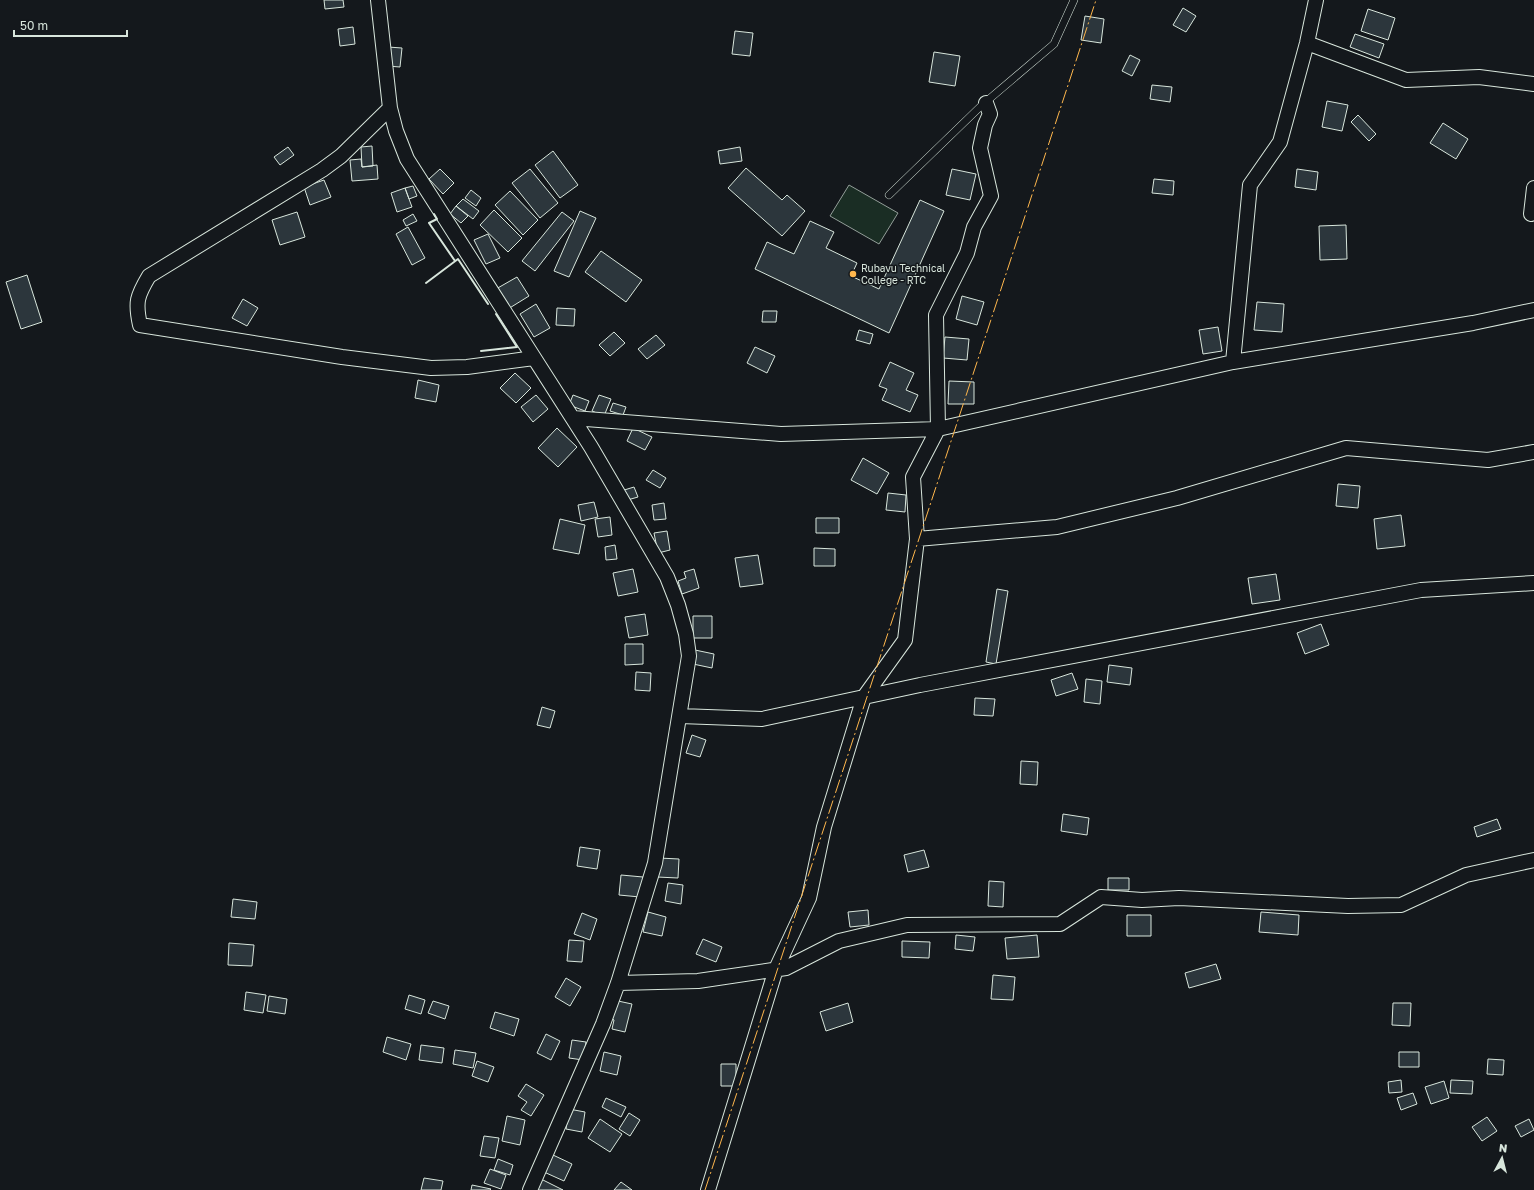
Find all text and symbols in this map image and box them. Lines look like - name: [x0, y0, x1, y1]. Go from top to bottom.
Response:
- scale bar: [14, 12, 127, 38]
- text: 50 m: [20, 18, 48, 33]
- place label: Rubavu Technical College - RTC: [861, 262, 945, 286]
- marker: Rubavu Technical College - RTC: [848, 269, 858, 279]
- north arrow: [1482, 1138, 1522, 1178]
- text: N: [1498, 1141, 1508, 1155]

